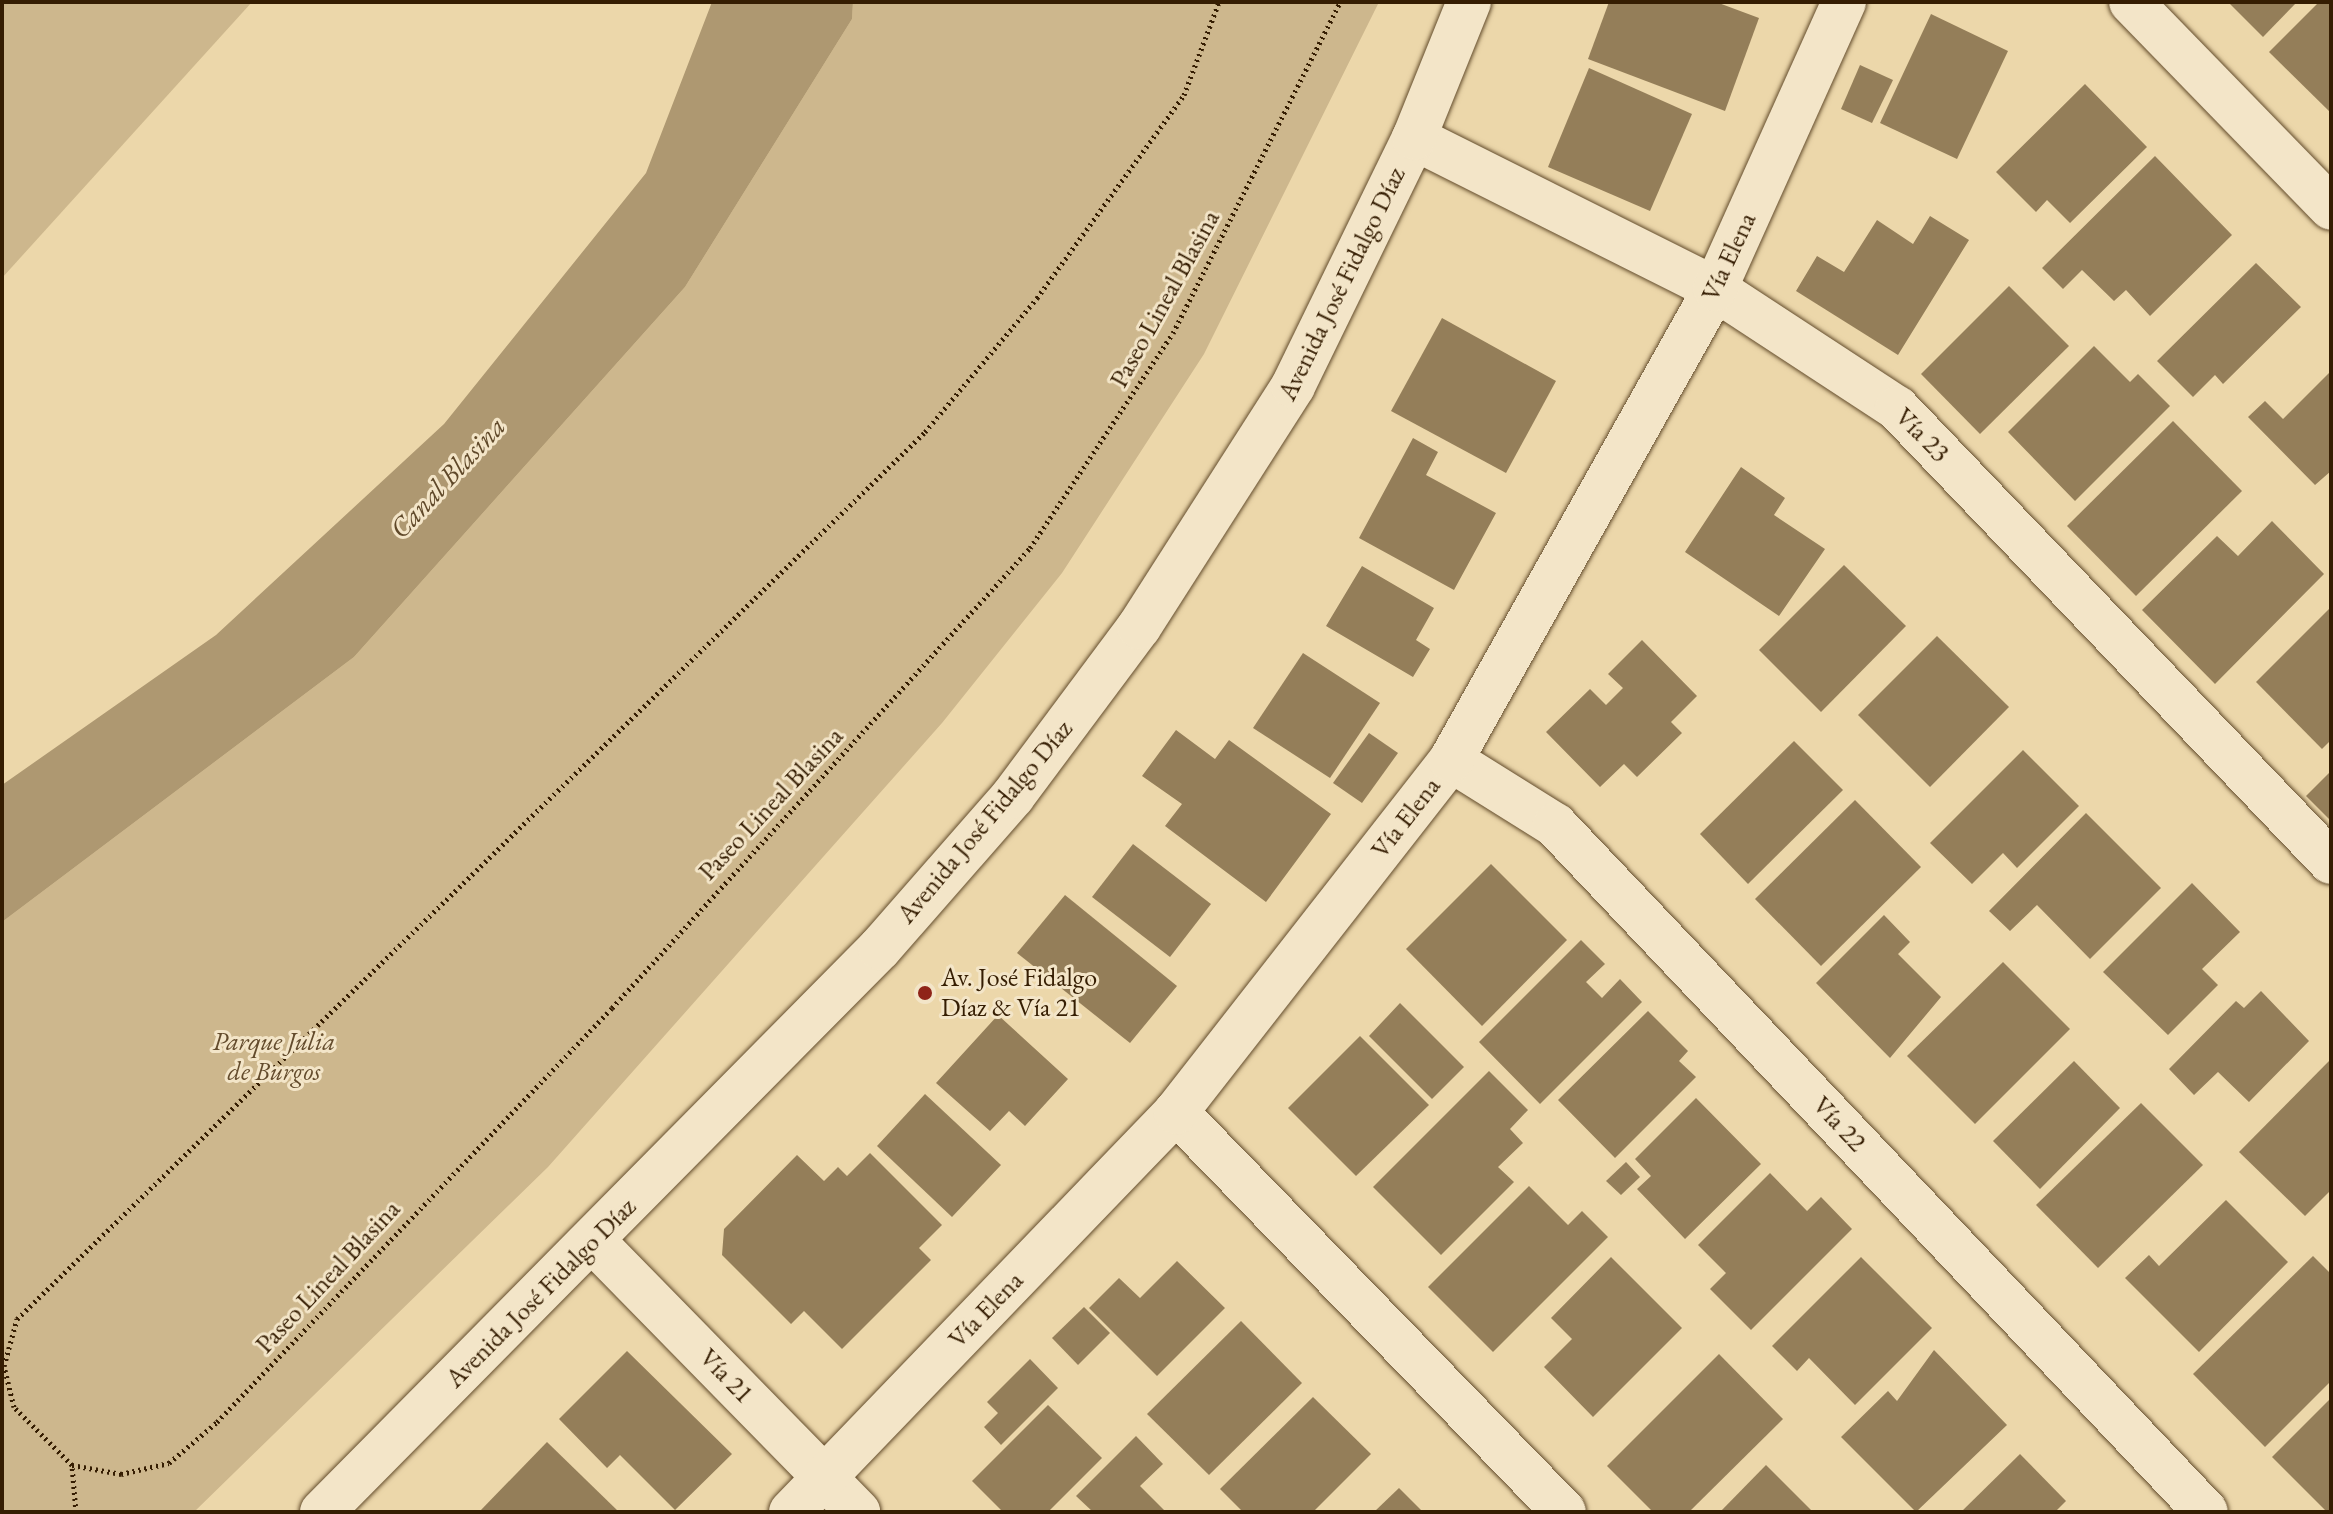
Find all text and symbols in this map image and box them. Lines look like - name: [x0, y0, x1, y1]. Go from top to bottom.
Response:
- street label: Avenida José Fidalgo Díaz: [1272, 162, 1412, 406]
- street label: Paseo Lineal Blasina: [1103, 205, 1227, 393]
- street label: Vía Elena: [1695, 208, 1763, 306]
- street label: Vía 23: [1888, 401, 1956, 469]
- water label: Canal Blasina: [382, 409, 512, 545]
- street label: Avenida José Fidalgo Díaz: [891, 714, 1079, 930]
- street label: Paseo Lineal Blasina: [692, 721, 850, 887]
- street label: Vía Elena: [1365, 771, 1447, 865]
- place label: Av. José Fidalgo Díaz & Vía 21: [941, 962, 1097, 1024]
- marker: Av. José Fidalgo Díaz & Vía 21: [916, 984, 934, 1002]
- park label: Parque Julia de Burgos: [213, 1026, 335, 1088]
- street label: Vía 22: [1806, 1090, 1872, 1158]
- street label: Avenida José Fidalgo Díaz: [440, 1192, 642, 1394]
- street label: Paseo Lineal Blasina: [249, 1194, 407, 1360]
- street label: Vía Elena: [942, 1265, 1030, 1355]
- street label: Vía 21: [693, 1342, 759, 1410]

